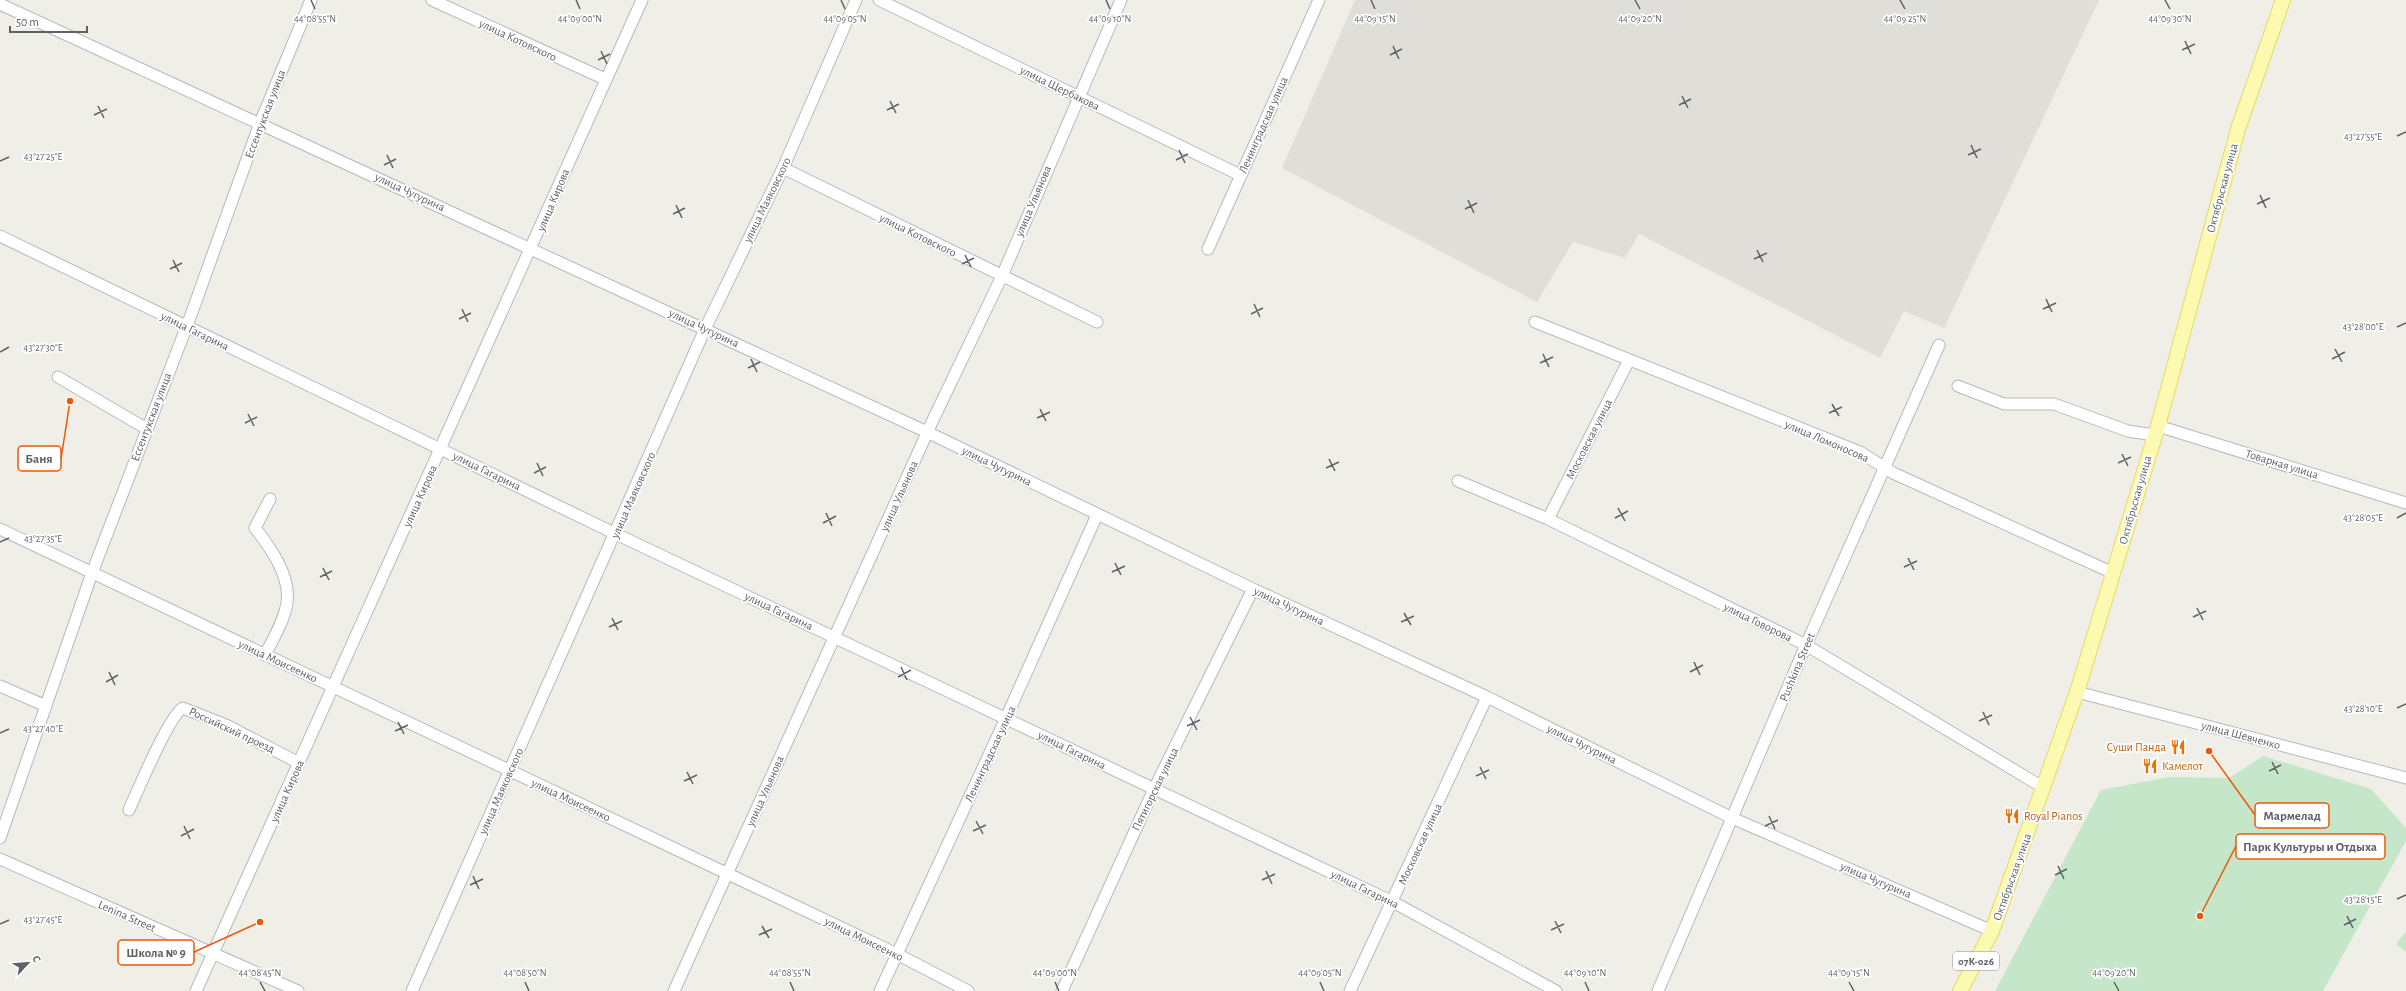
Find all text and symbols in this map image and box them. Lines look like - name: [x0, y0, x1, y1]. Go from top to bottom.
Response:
- scale bar: [10, 8, 87, 34]
- text: 44°08'55"N: [294, 14, 336, 24]
- text: 44°09'00"N: [558, 14, 602, 24]
- text: 44°09'05"N: [823, 14, 867, 24]
- text: 44°09'10"N: [1089, 14, 1131, 24]
- text: 44°09'15"N: [1354, 14, 1396, 24]
- text: 44°09'20"N: [1618, 14, 1662, 24]
- text: 44°09'25"N: [1884, 14, 1926, 24]
- text: 44°09'30"N: [2148, 14, 2192, 24]
- text: 50 m: [16, 16, 39, 28]
- street label: улица Котовского: [476, 16, 559, 64]
- street label: улица Щербакова: [1017, 63, 1102, 114]
- street label: Ессентукская улица: [243, 68, 289, 160]
- street label: Ленинградская улица: [1236, 74, 1291, 176]
- text: 43°27'55"E: [2344, 132, 2382, 142]
- street label: Октябрьская улица: [2204, 142, 2241, 234]
- text: 43°27'25"E: [24, 152, 62, 162]
- street label: улица Маяковского: [741, 155, 794, 246]
- street label: улица Ульянова: [1012, 163, 1054, 240]
- street label: улица Кирова: [534, 167, 573, 234]
- street label: улица Чугурина: [372, 170, 447, 215]
- street label: улица Котовского: [876, 211, 958, 260]
- street label: улица Чугурина: [666, 306, 741, 351]
- street label: улица Гагарина: [158, 309, 231, 354]
- text: 43°28'00"E: [2343, 322, 2384, 332]
- text: 43°27'30"E: [23, 343, 63, 353]
- street label: Ессентукская улица: [129, 371, 175, 463]
- street label: Московская улица: [1564, 397, 1615, 481]
- street label: улица Ломоносова: [1782, 418, 1871, 465]
- street label: улица Чугурина: [959, 444, 1034, 489]
- callout: Баня: [18, 446, 61, 471]
- street label: Товарная улица: [2244, 447, 2320, 482]
- street label: улица Гагарина: [450, 449, 523, 494]
- street label: улица Маяковского: [608, 450, 658, 541]
- text: Баня: [25, 453, 53, 466]
- street label: Октябрьская улица: [2117, 454, 2155, 546]
- street label: улица Ульянова: [878, 458, 921, 534]
- street label: улица Кирова: [401, 463, 440, 530]
- text: 43°28'05"E: [2343, 513, 2383, 523]
- text: 43°27'35"E: [24, 534, 62, 544]
- street label: улица Чугурина: [1251, 584, 1326, 629]
- street label: улица Гагарина: [742, 590, 815, 633]
- street label: улица Говорова: [1721, 600, 1795, 645]
- street label: Pushkina Street: [1777, 631, 1817, 703]
- street label: улица Моисеенко: [235, 637, 319, 685]
- street label: Ленинградская улица: [962, 704, 1019, 804]
- text: 43°28'10"E: [2343, 704, 2383, 714]
- street label: Российский проезд: [187, 705, 277, 755]
- street label: улица Шевченко: [2199, 718, 2282, 752]
- street label: улица Чугурина: [1544, 722, 1619, 767]
- text: 43°27'40"E: [23, 724, 63, 734]
- street label: улица Гагарина: [1035, 728, 1108, 773]
- restaurant icon: Суши Панда: [2169, 738, 2187, 756]
- place label: Суши Панда: [2106, 741, 2167, 754]
- street label: Пятигорская улица: [1130, 745, 1181, 833]
- street label: улица Маяковского: [476, 746, 526, 837]
- street label: улица Ульянова: [744, 753, 787, 829]
- restaurant icon: Камелот: [2141, 757, 2159, 775]
- street label: улица Кирова: [268, 758, 307, 825]
- place label: Камелот: [2162, 760, 2203, 772]
- street label: улица Моисеенко: [528, 776, 612, 824]
- street label: Московская улица: [1396, 801, 1445, 887]
- callout: Мармелад: [2255, 803, 2329, 828]
- restaurant icon: Royal Pianos: [2003, 807, 2021, 825]
- place label: Royal Pianos: [2024, 810, 2082, 823]
- text: Мармелад: [2263, 810, 2321, 823]
- street label: Октябрьская улица: [1991, 831, 2034, 923]
- callout: Парк Культуры и Отдыха: [2236, 834, 2385, 859]
- text: Парк Культуры и Отдыха: [2243, 841, 2377, 854]
- street label: улица Чугурина: [1837, 859, 1914, 901]
- street label: улица Гагарина: [1328, 867, 1401, 912]
- text: 43°28'15"E: [2344, 895, 2382, 905]
- street label: Lenina Street: [97, 898, 158, 934]
- street label: улица Моисеенко: [822, 914, 905, 964]
- text: 43°27'45"E: [24, 915, 63, 925]
- callout: Школа № 9: [118, 940, 194, 965]
- north arrow: [8, 943, 48, 983]
- text: Школа № 9: [126, 947, 186, 960]
- road number: 07К-026: [1953, 952, 1999, 970]
- text: С: [30, 954, 43, 964]
- text: 44°08'45"N: [239, 968, 281, 978]
- text: 44°08'50"N: [503, 968, 547, 978]
- text: 44°08'55"N: [769, 968, 811, 978]
- text: 44°09'00"N: [1033, 968, 1077, 978]
- text: 44°09'05"N: [1298, 968, 1342, 978]
- text: 44°09'10"N: [1564, 968, 1606, 978]
- text: 44°09'15"N: [1828, 968, 1870, 978]
- text: 44°09'20"N: [2092, 968, 2136, 978]

